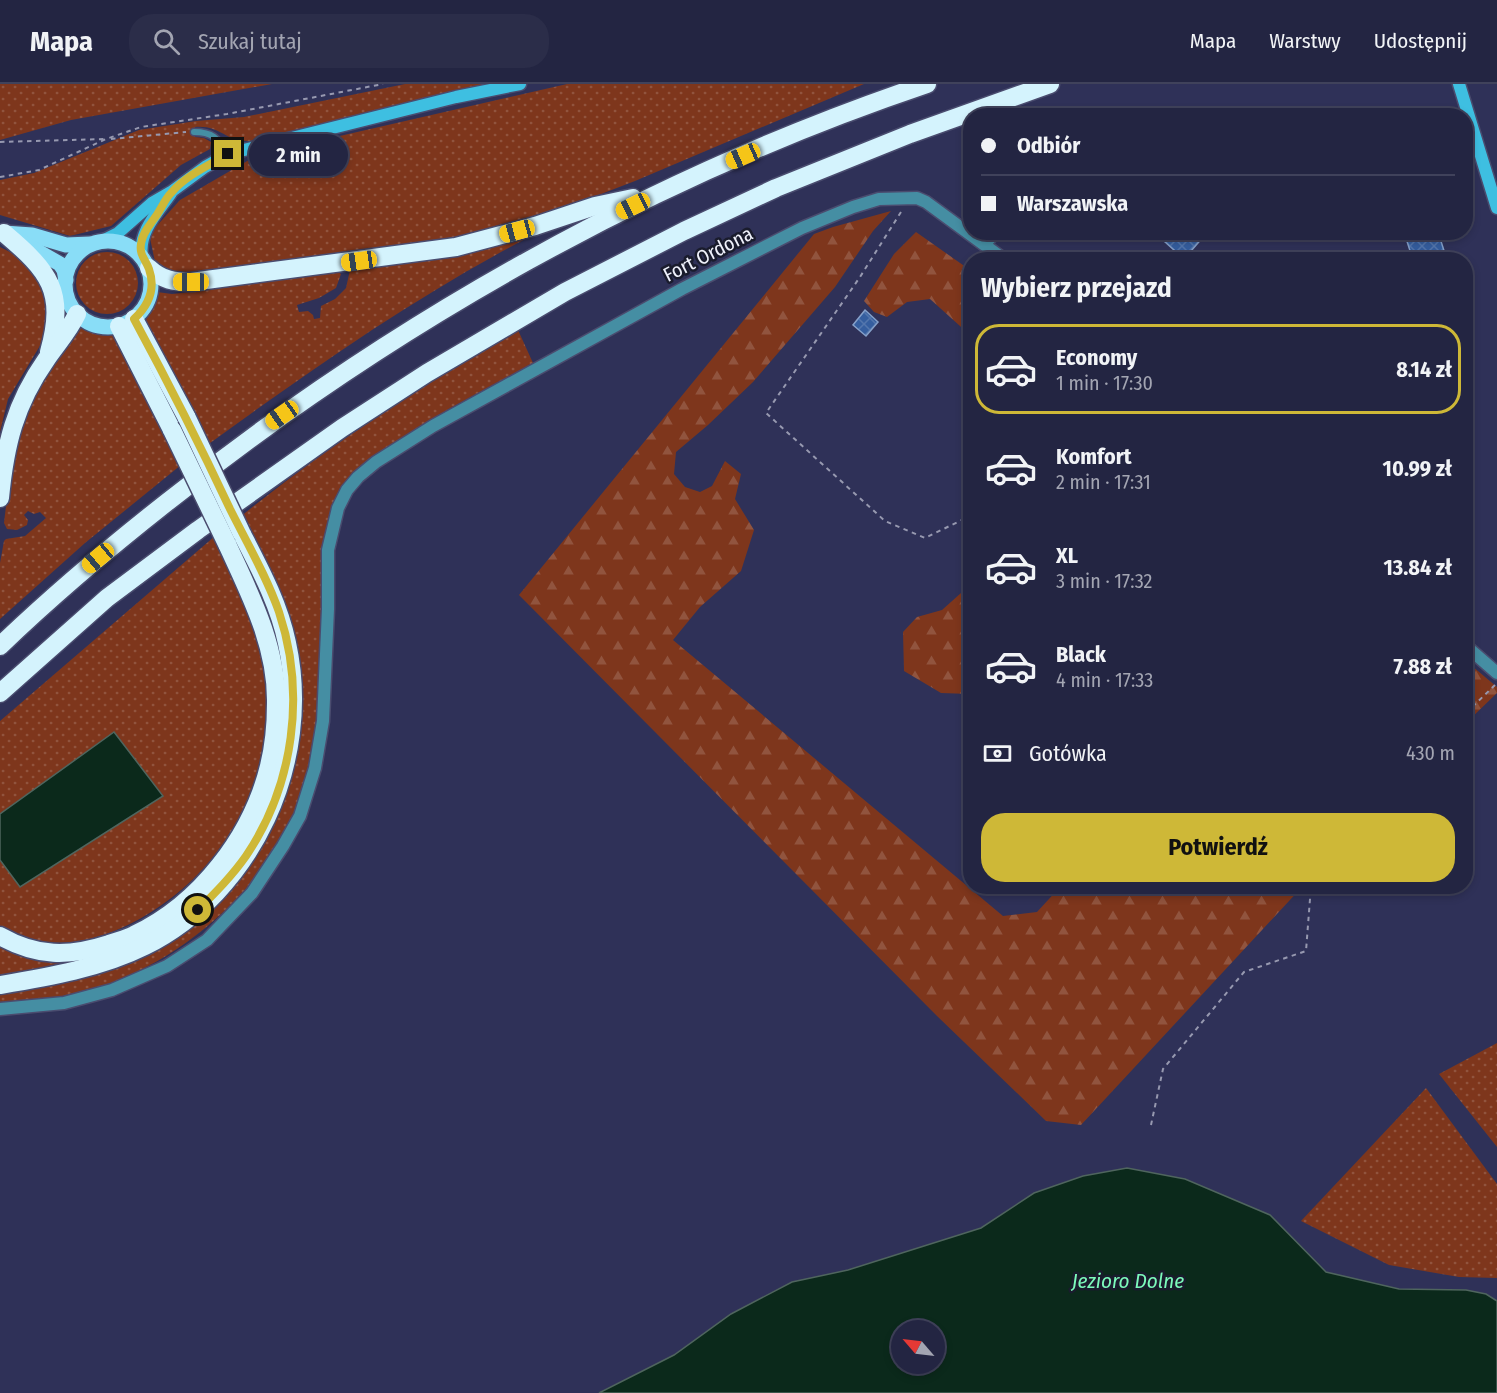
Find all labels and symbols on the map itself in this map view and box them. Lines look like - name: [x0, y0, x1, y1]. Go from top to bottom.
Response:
- callout: 2 min: [249, 133, 348, 175]
- route end: [214, 140, 241, 167]
- car: [723, 140, 763, 172]
- car: [613, 190, 653, 222]
- car: [497, 218, 537, 244]
- street label: Fort Ordona: [659, 221, 757, 287]
- car: [340, 250, 378, 272]
- car: [173, 273, 209, 291]
- car: [262, 397, 302, 433]
- car: [78, 540, 118, 576]
- route start: [184, 896, 211, 923]
- water label: Jezioro Dolne: [1071, 1268, 1184, 1294]
- north arrow: [891, 1320, 945, 1374]

